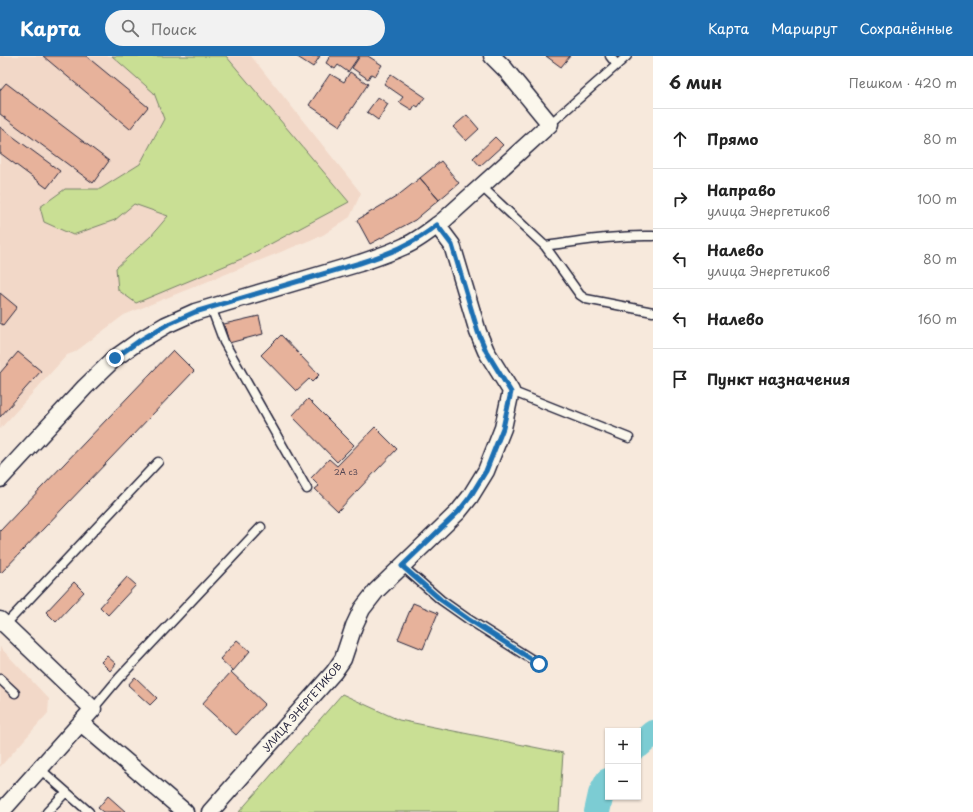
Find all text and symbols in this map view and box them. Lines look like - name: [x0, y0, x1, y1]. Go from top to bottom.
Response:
- search box: [105, 10, 385, 46]
- text: Карта: [20, 14, 81, 42]
- icon: search: [119, 17, 141, 39]
- text: Поиск: [151, 17, 196, 40]
- text: Карта: [708, 18, 749, 39]
- text: Маршрут: [771, 18, 837, 39]
- text: Сохранённые: [859, 18, 953, 39]
- text: 6 мин: [669, 69, 722, 95]
- text: Пешком · 420 m: [849, 73, 957, 92]
- text: Прямо: [707, 127, 758, 150]
- icon: ahead: [669, 128, 691, 150]
- text: 80 m: [923, 129, 957, 148]
- text: Направо: [707, 178, 776, 201]
- icon: right: [669, 188, 691, 210]
- text: 100 m: [917, 189, 957, 208]
- text: улица Энергетиков: [707, 201, 830, 220]
- text: Налево: [707, 238, 764, 261]
- icon: left: [669, 248, 691, 270]
- text: 80 m: [923, 249, 957, 268]
- text: улица Энергетиков: [707, 261, 830, 280]
- text: Налево: [707, 307, 764, 330]
- icon: left: [669, 308, 691, 330]
- text: 160 m: [918, 309, 957, 328]
- route end: [106, 349, 124, 367]
- text: Пункт назначения: [707, 367, 850, 390]
- icon: arrive: [669, 368, 691, 390]
- house number: 2А с3: [334, 466, 358, 478]
- route start: [530, 655, 548, 673]
- street label: УЛИЦА ЭНЕРГЕТИКОВ: [259, 658, 345, 755]
- map controls: [605, 728, 641, 800]
- button: +: [605, 728, 641, 764]
- button: −: [605, 764, 641, 800]

